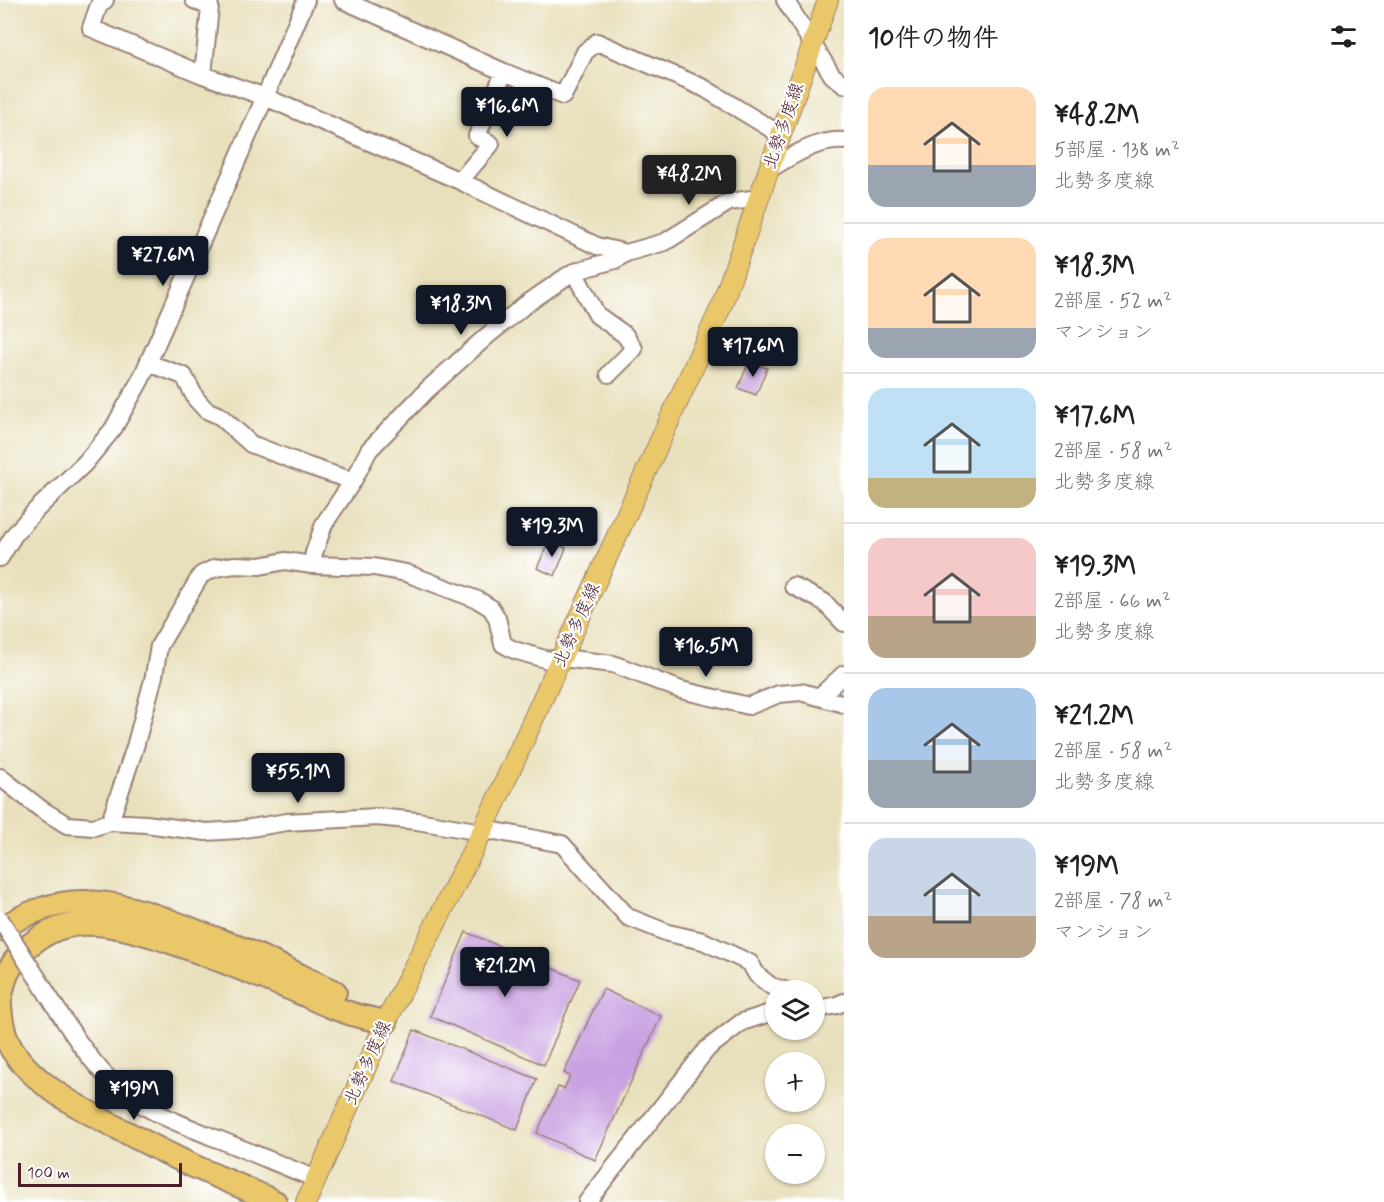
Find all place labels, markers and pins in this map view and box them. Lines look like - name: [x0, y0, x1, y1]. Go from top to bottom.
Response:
- pin: ¥16.6M: [458, 87, 556, 138]
- pin: ¥48.2M: [640, 155, 738, 206]
- pin: ¥27.6M: [114, 236, 212, 287]
- pin: ¥18.3M: [412, 285, 510, 336]
- pin: ¥17.6M: [704, 327, 802, 378]
- pin: ¥19.3M: [503, 507, 601, 558]
- pin: ¥16.5M: [657, 627, 755, 678]
- pin: ¥55.1M: [249, 753, 347, 804]
- pin: ¥21.2M: [456, 947, 554, 998]
- pin: ¥19M: [98, 1070, 170, 1121]

